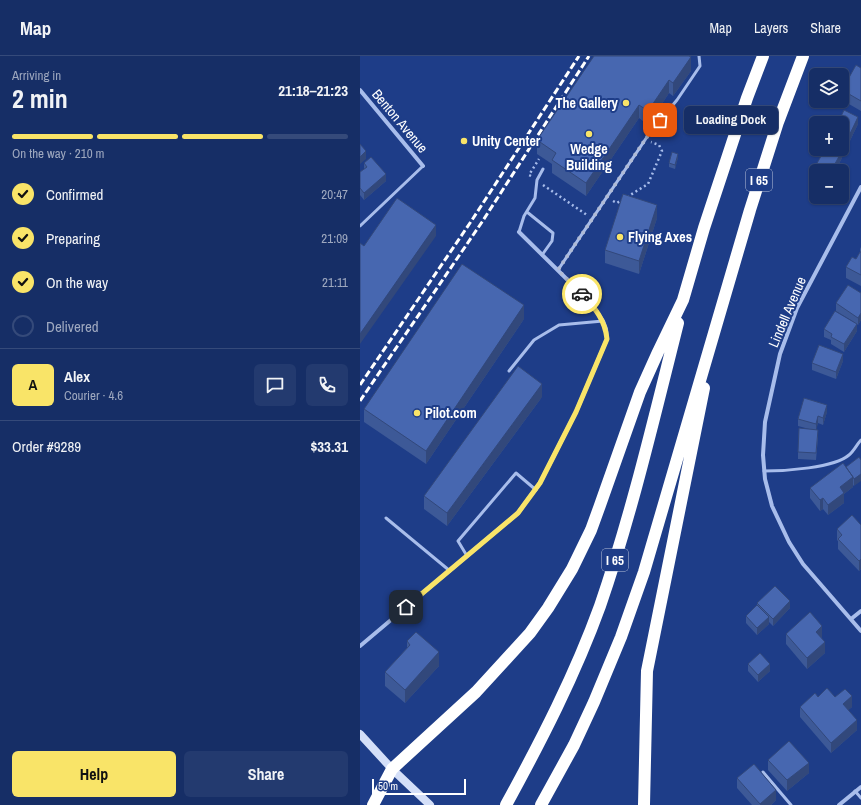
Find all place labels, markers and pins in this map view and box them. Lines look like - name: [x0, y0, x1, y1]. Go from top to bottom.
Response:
- place label: The Gallery: [555, 94, 619, 112]
- marker: The Gallery: [621, 98, 631, 108]
- pin: [643, 103, 677, 137]
- callout: Loading Dock: [684, 106, 778, 134]
- marker: Wedge Building: [584, 129, 594, 139]
- place label: Unity Center: [472, 132, 541, 150]
- marker: Unity Center: [459, 136, 469, 146]
- place label: Wedge Building: [566, 140, 612, 174]
- place label: Flying Axes: [628, 228, 692, 246]
- marker: Flying Axes: [615, 232, 625, 242]
- place label: Pilot.com: [425, 404, 477, 422]
- marker: Pilot.com: [412, 408, 422, 418]
- pin: [389, 590, 423, 624]

